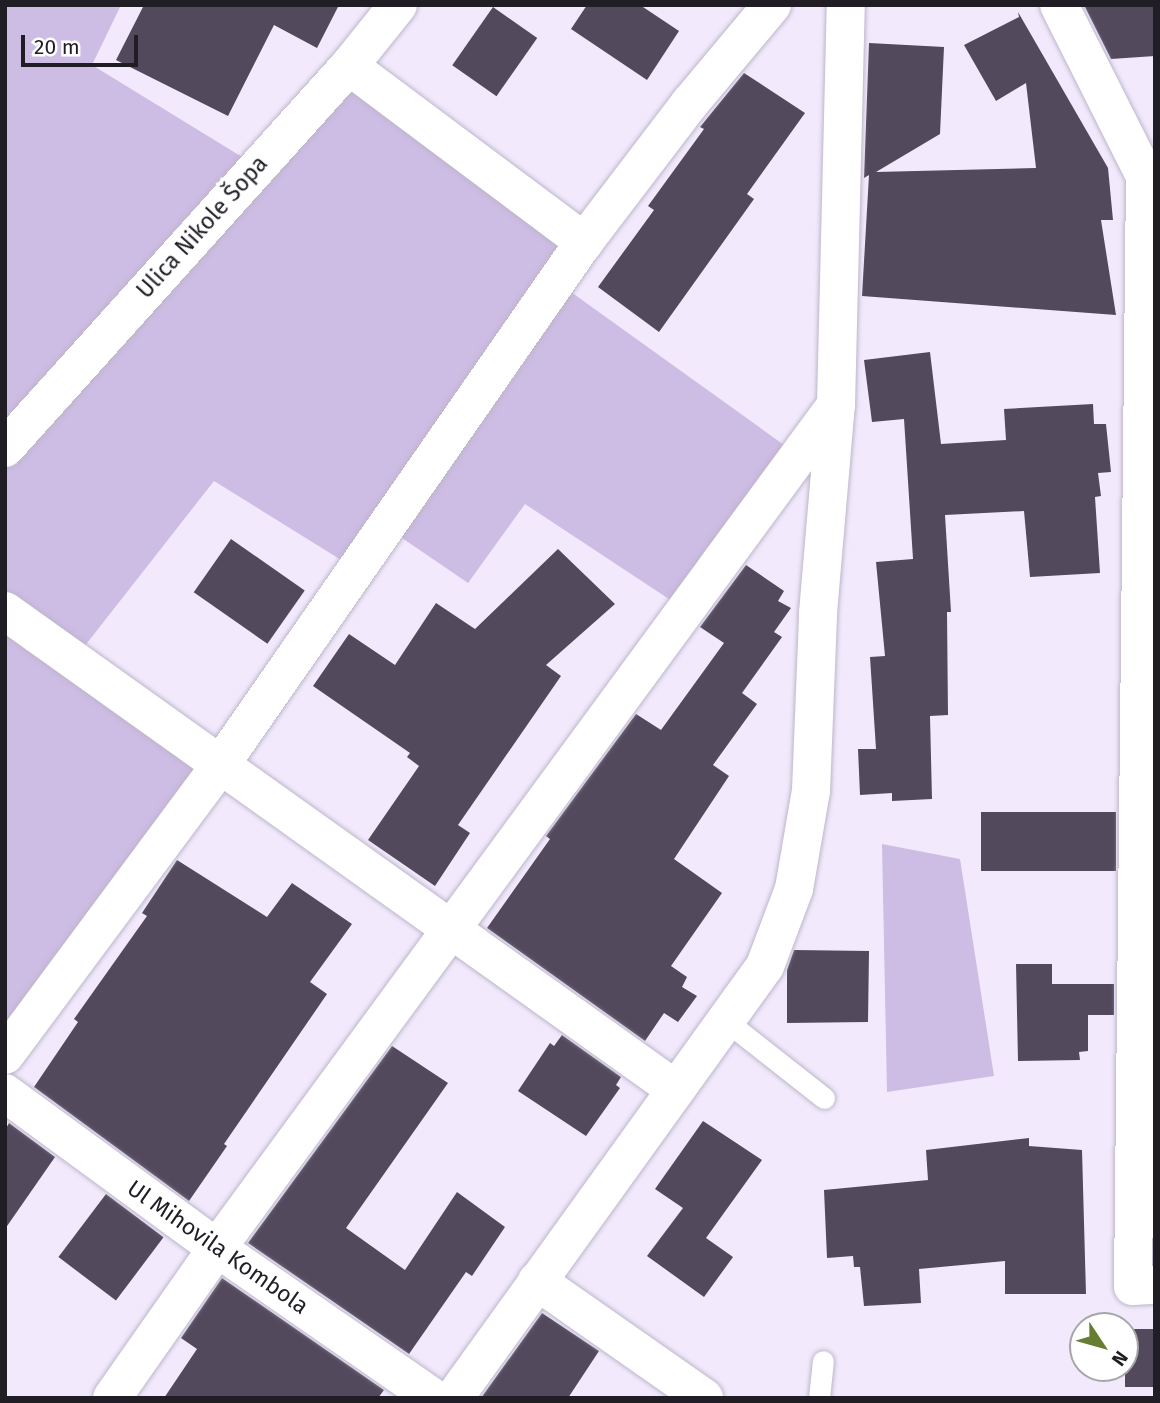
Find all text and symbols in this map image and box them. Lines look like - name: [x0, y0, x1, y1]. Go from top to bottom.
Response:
- scale bar: [24, 21, 142, 65]
- text: 20 m: [34, 34, 80, 60]
- street label: Ulica Nikole Šopa: [131, 150, 273, 304]
- street label: Ul Mihovila Kombola: [122, 1174, 314, 1320]
- north arrow: [1069, 1312, 1139, 1382]
- text: N: [1107, 1347, 1133, 1370]

